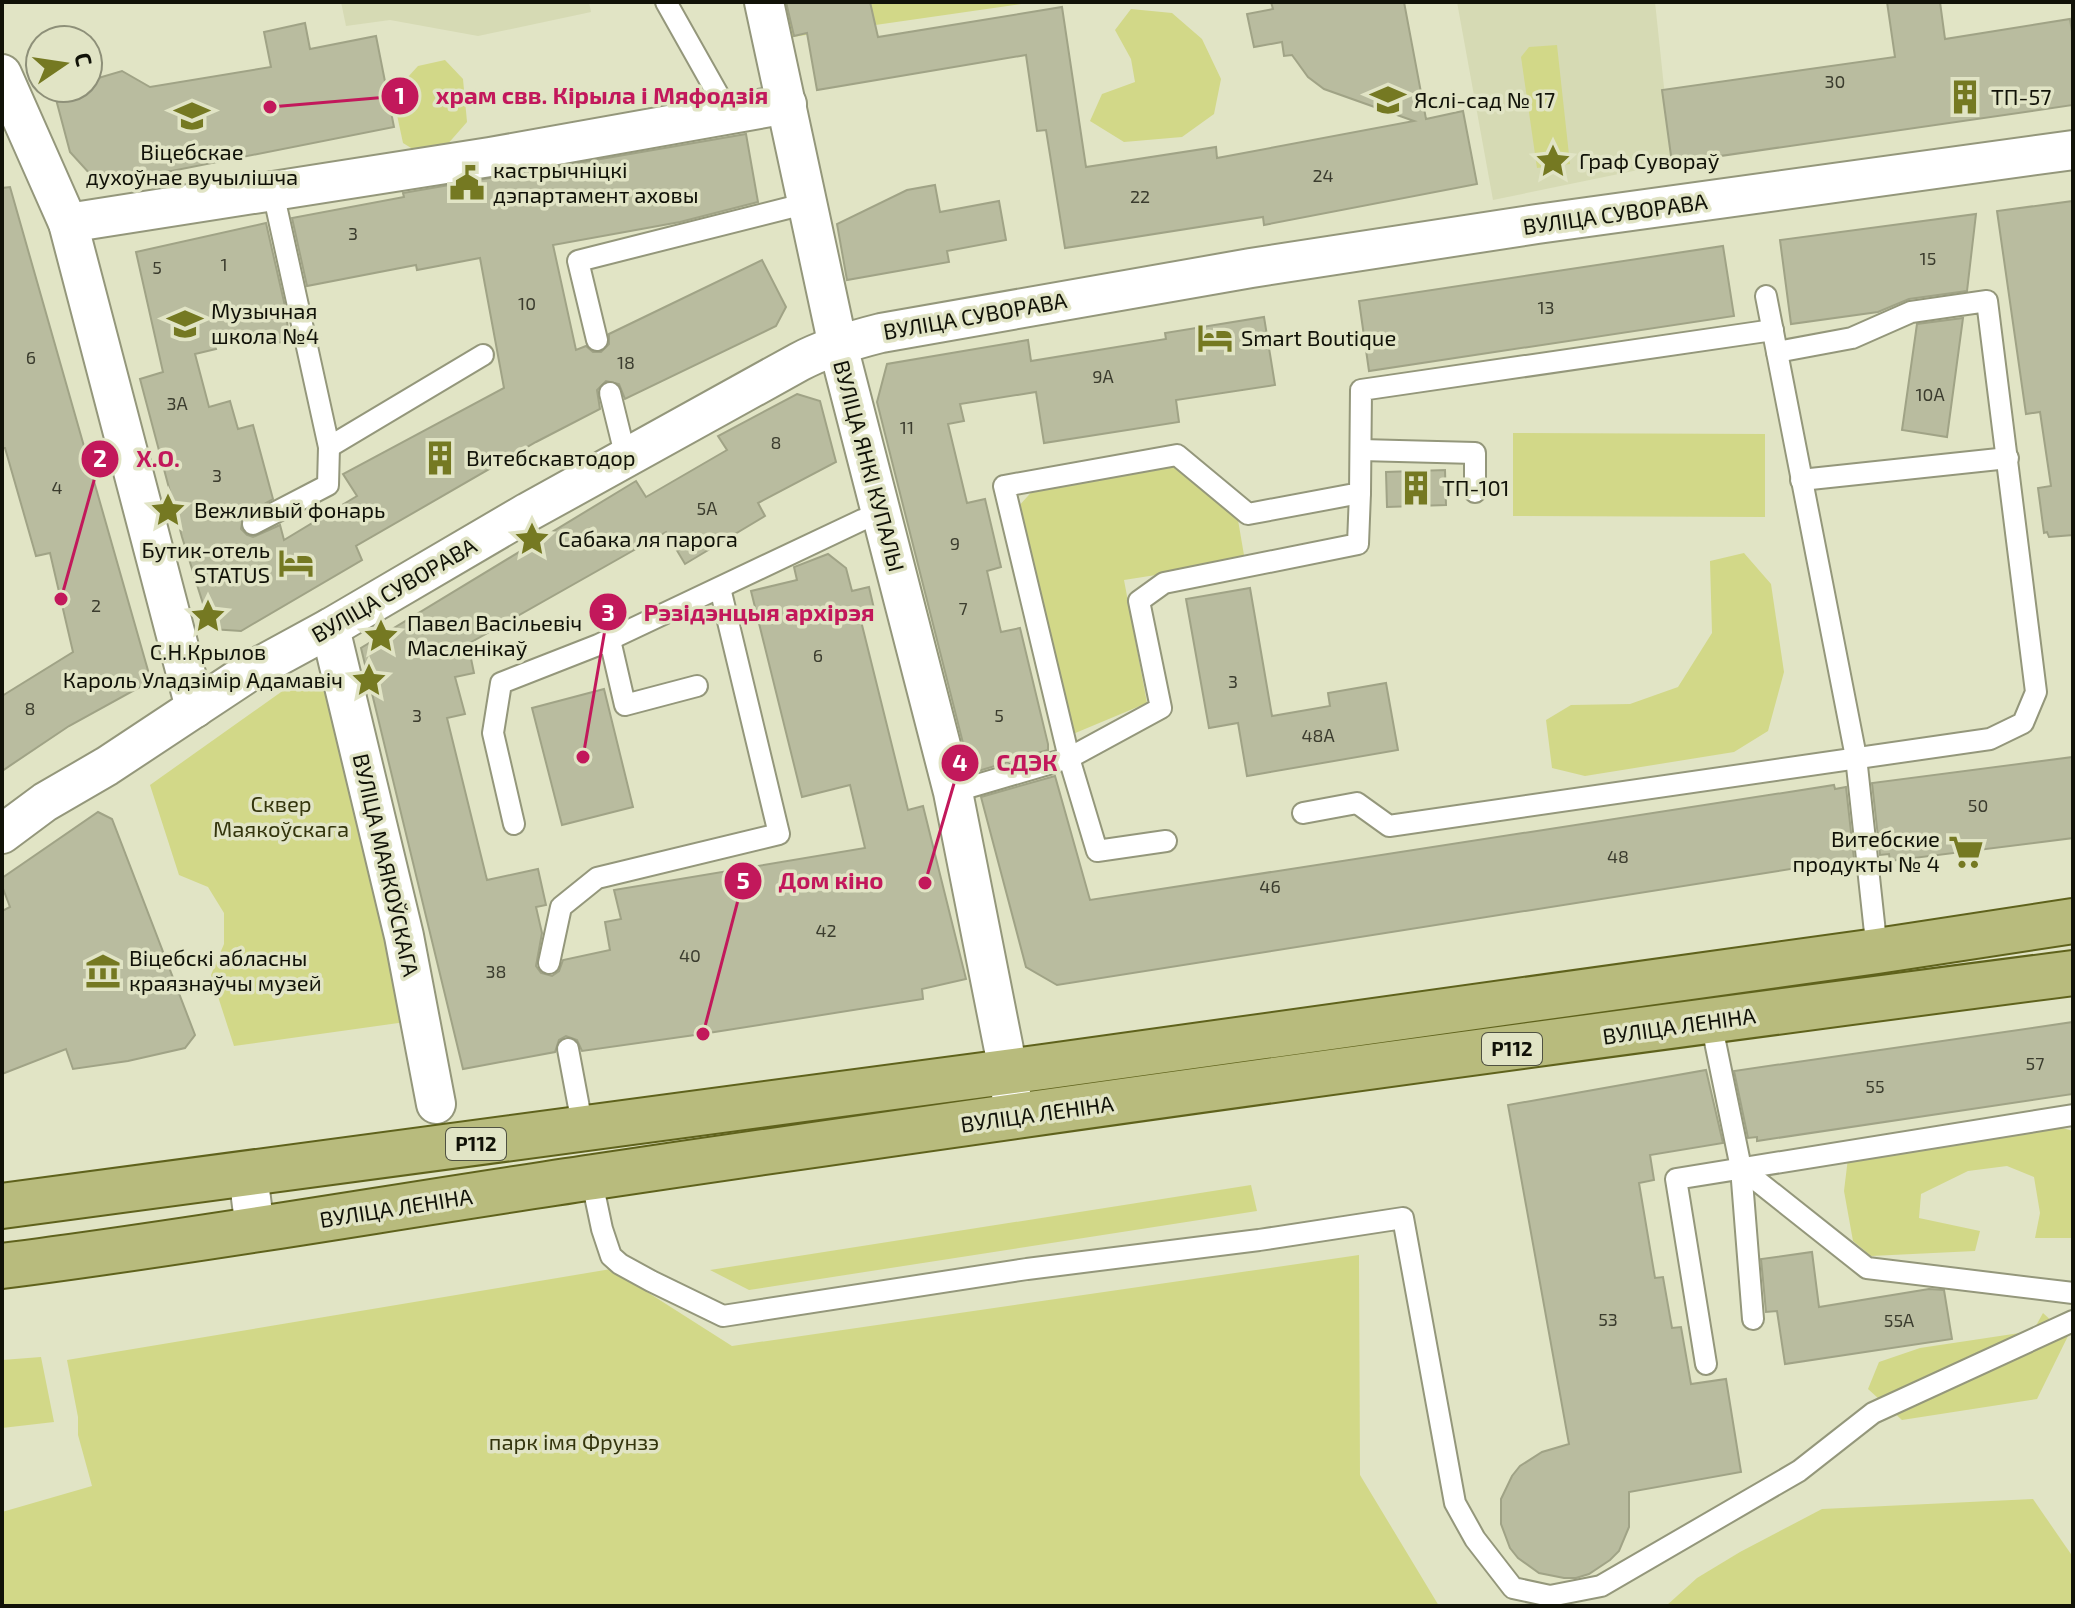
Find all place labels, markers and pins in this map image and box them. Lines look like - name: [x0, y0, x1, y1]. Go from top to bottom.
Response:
- callout: храм свв. Кірыла і Мяфодзія: [380, 72, 784, 120]
- building icon: ТП-57: [1946, 78, 1984, 116]
- school or university icon: Яслі-сад № 17: [1369, 81, 1407, 119]
- place label: ТП-57: [1991, 83, 2051, 109]
- place label: Яслі-сад № 17: [1414, 86, 1555, 112]
- school or university icon: Віцебскае духоўнае вучылішча: [173, 97, 211, 135]
- place label: Віцебскае духоўнае вучылішча: [86, 138, 298, 190]
- place icon: Граф Сувораў: [1534, 142, 1572, 180]
- place label: Граф Сувораў: [1579, 147, 1720, 174]
- place label: кастрычніцкі дэпартамент аховы: [493, 156, 699, 207]
- public building icon: кастрычніцкі дэпартамент аховы: [448, 164, 486, 202]
- place label: Музычная школа №4: [211, 297, 319, 348]
- school or university icon: Музычная школа №4: [166, 305, 204, 343]
- hotel icon: Smart Boutique: [1196, 319, 1234, 357]
- place label: Smart Boutique: [1241, 324, 1396, 350]
- callout: X.O.: [80, 435, 196, 483]
- building icon: Витебскавтодор: [421, 439, 459, 477]
- place label: Витебскавтодор: [466, 444, 636, 470]
- building icon: ТП-101: [1397, 469, 1435, 507]
- place label: ТП-101: [1442, 474, 1509, 500]
- place icon: Вежливый фонарь: [149, 491, 187, 529]
- place label: Вежливый фонарь: [194, 496, 385, 522]
- place icon: Сабака ля парога: [513, 520, 551, 558]
- place label: Сабака ля парога: [558, 525, 738, 551]
- place label: Бутик-отель STATUS: [142, 536, 270, 587]
- hotel icon: Бутик-отель STATUS: [277, 544, 315, 582]
- callout: Рэзідэнцыя архірэя: [588, 588, 891, 636]
- place icon: С.Н.Крылов: [189, 597, 227, 635]
- place label: Павел Васільевіч Масленікаў: [407, 609, 582, 661]
- place icon: Павел Васільевіч Масленікаў: [362, 617, 400, 655]
- place label: С.Н.Крылов: [150, 638, 266, 664]
- place icon: Кароль Уладзімір Адамавіч: [350, 661, 388, 699]
- place label: Кароль Уладзімір Адамавіч: [63, 666, 343, 692]
- callout: СДЭК: [940, 739, 1073, 787]
- place label: Витебские продукты № 4: [1793, 825, 1940, 877]
- supermarket icon: Витебские продукты № 4: [1947, 833, 1985, 871]
- callout: Дом кіно: [723, 857, 900, 905]
- place label: Віцебскі абласны краязнаўчы музей: [129, 944, 322, 996]
- museum icon: Віцебскі абласны краязнаўчы музей: [84, 952, 122, 990]

